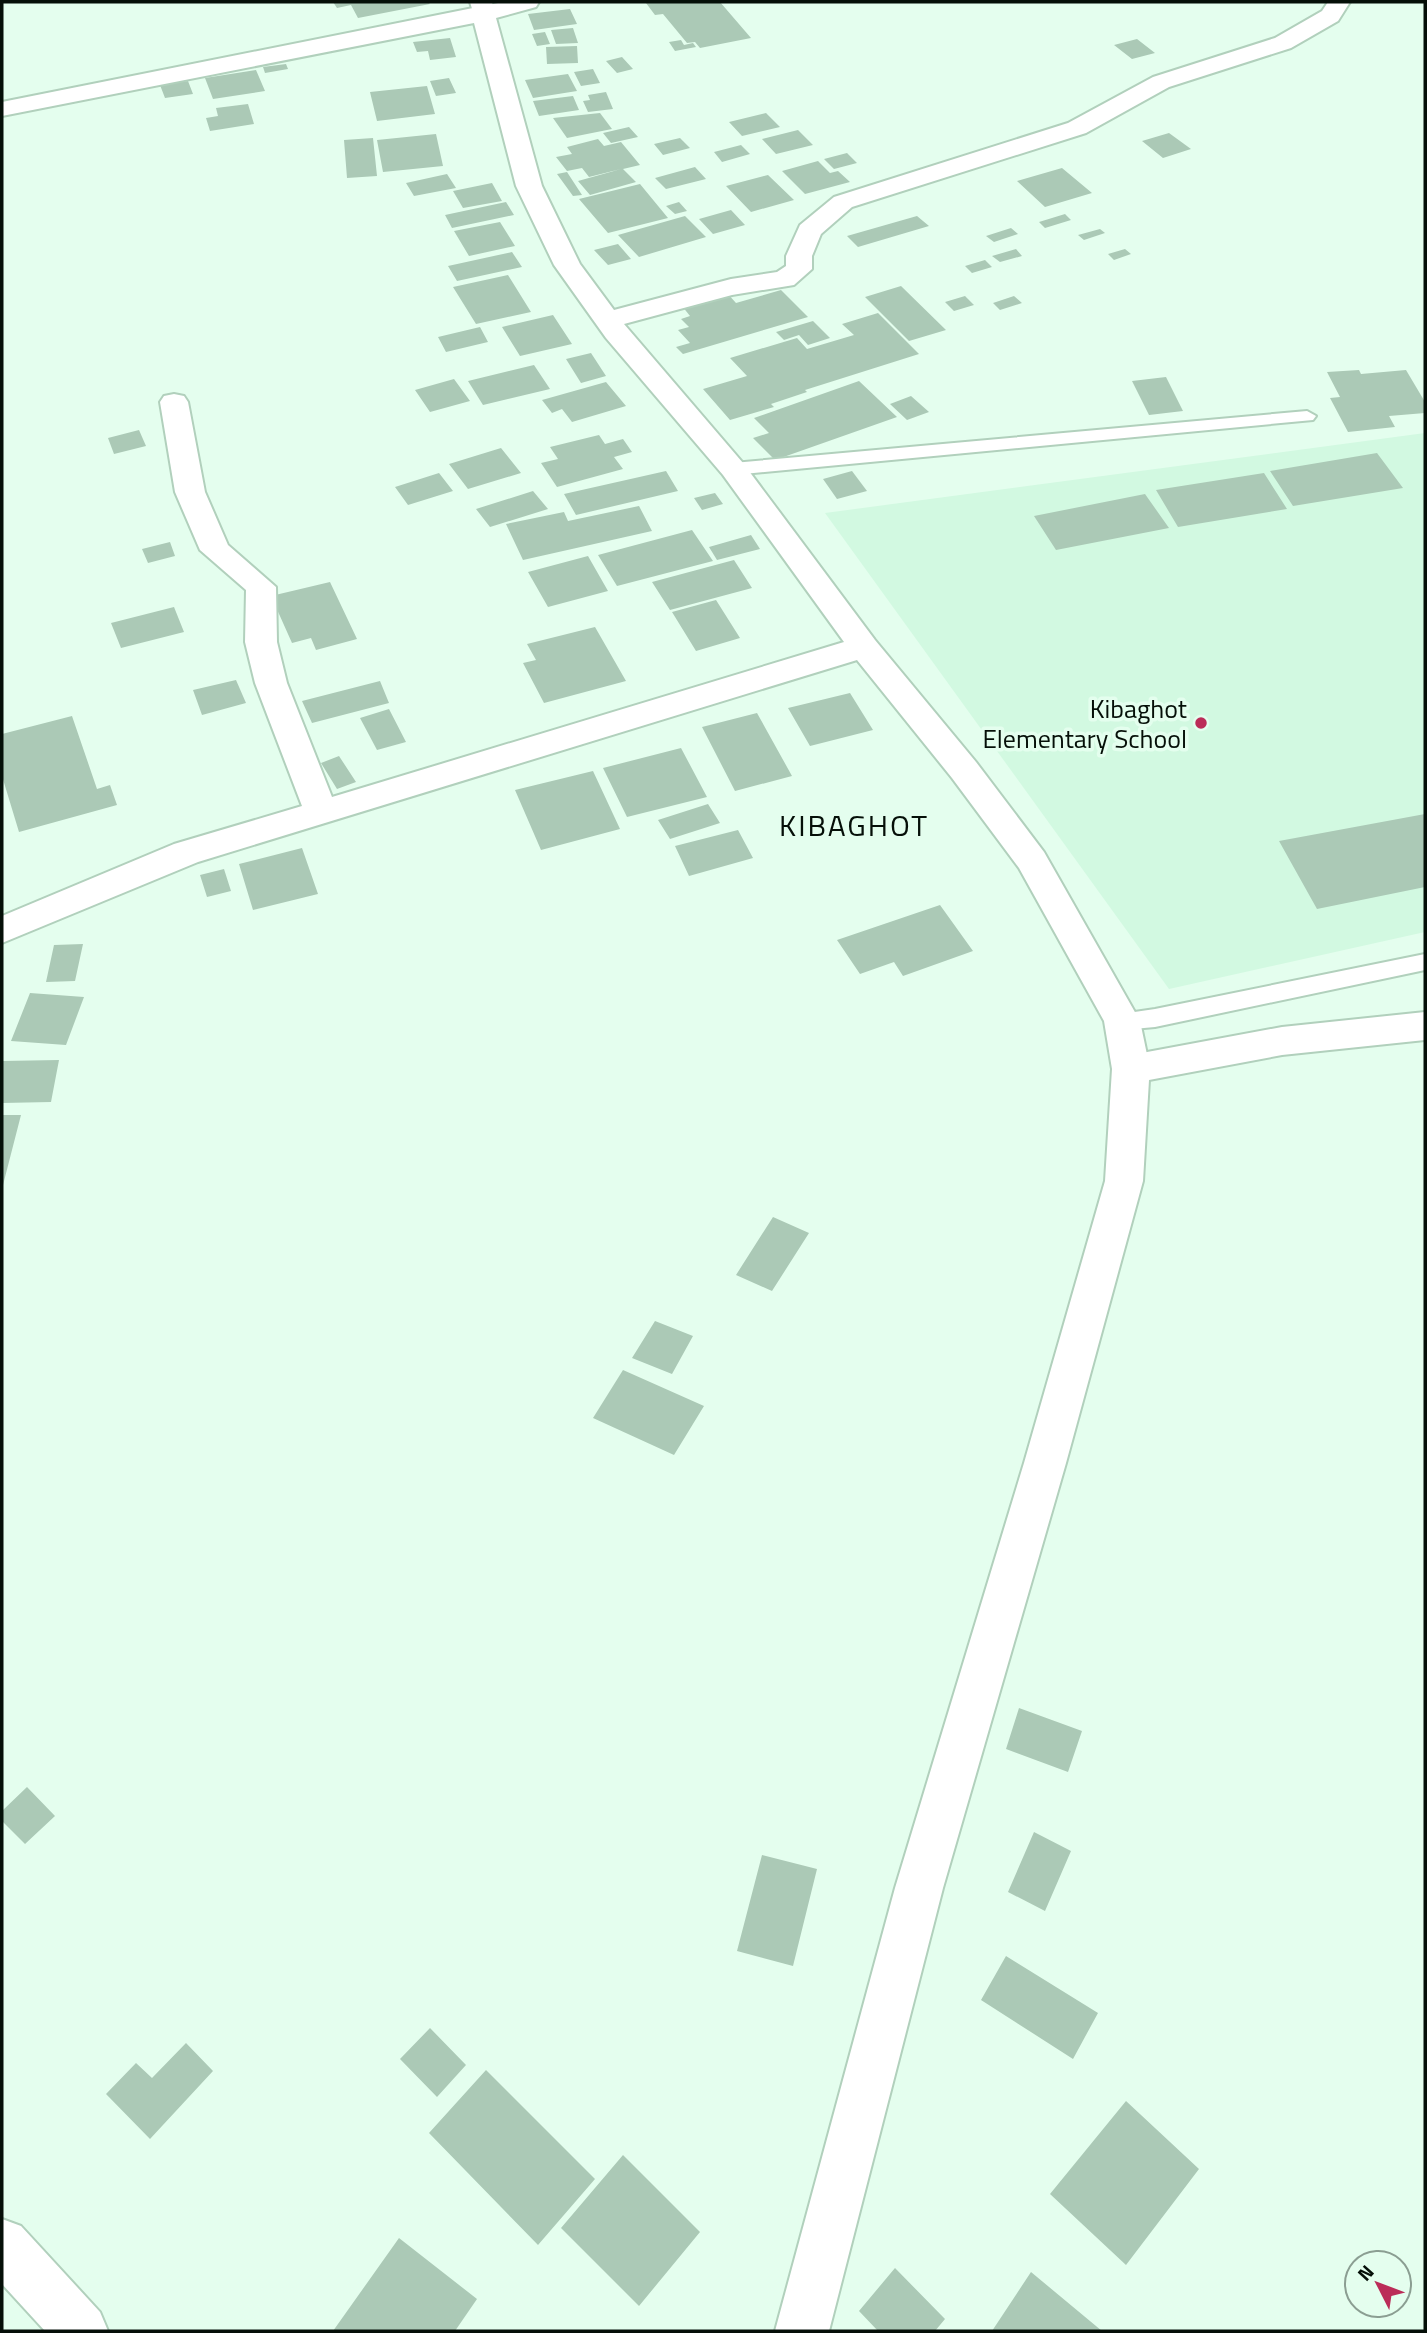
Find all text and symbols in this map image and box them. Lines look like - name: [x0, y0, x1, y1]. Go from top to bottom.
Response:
- place label: Kibaghot Elementary School: [982, 689, 1187, 758]
- marker: Kibaghot Elementary School: [1193, 715, 1209, 731]
- district label: KIBAGHOT: [779, 802, 929, 848]
- north arrow: [1343, 2249, 1413, 2319]
- text: N: [1350, 2258, 1380, 2287]

